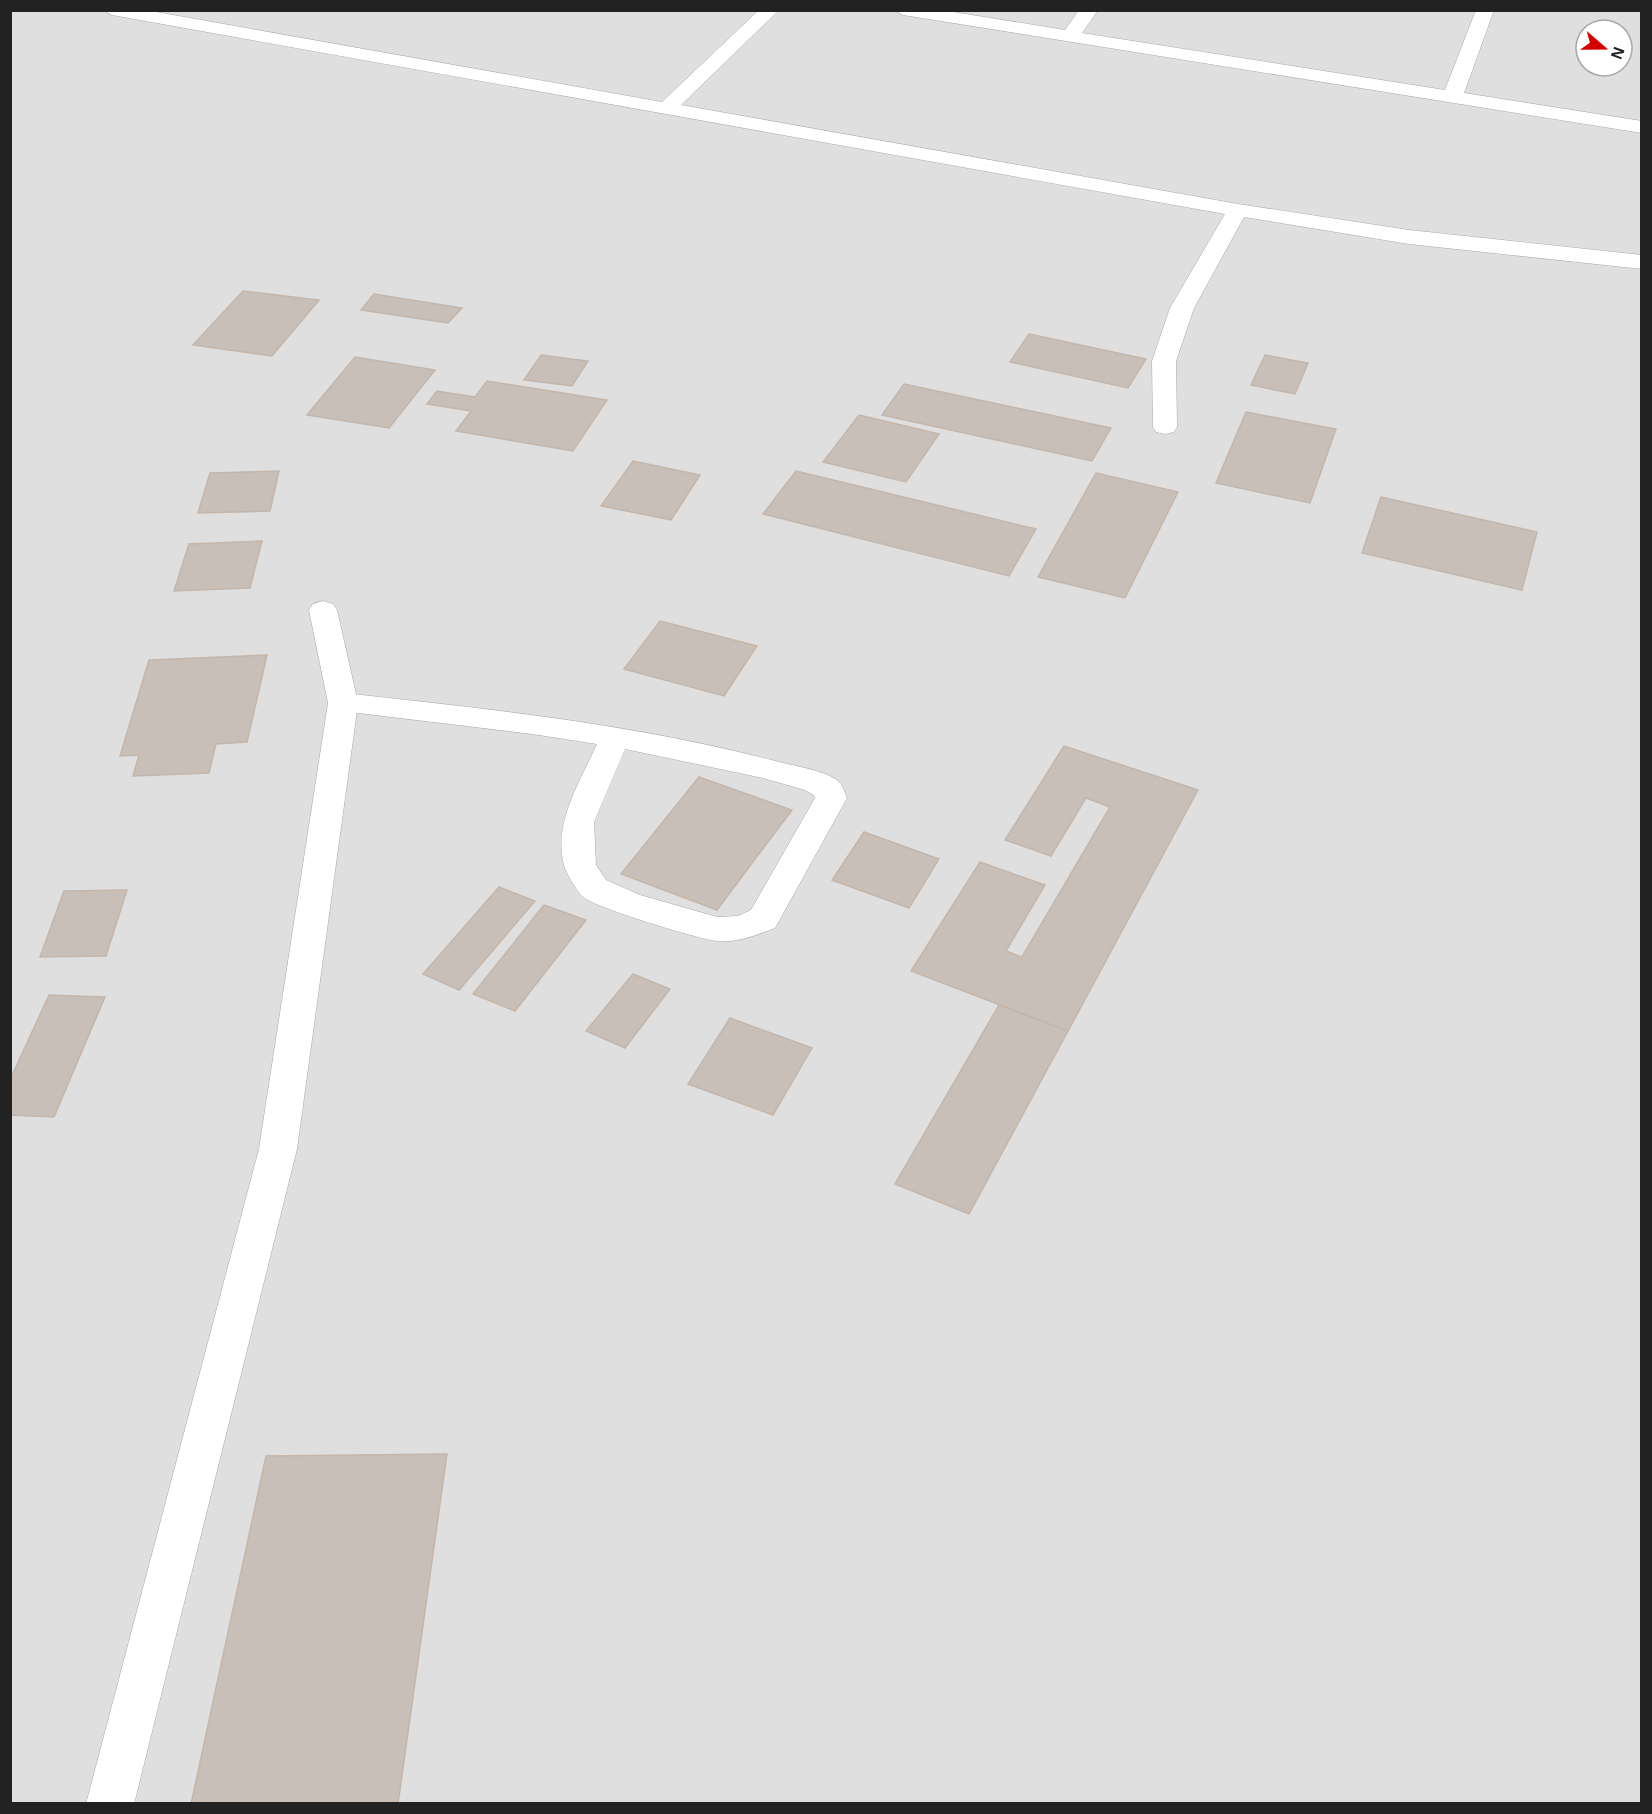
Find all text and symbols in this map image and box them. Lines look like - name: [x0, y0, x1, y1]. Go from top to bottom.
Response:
- north arrow: [1574, 18, 1634, 78]
- text: N: [1608, 45, 1628, 61]

